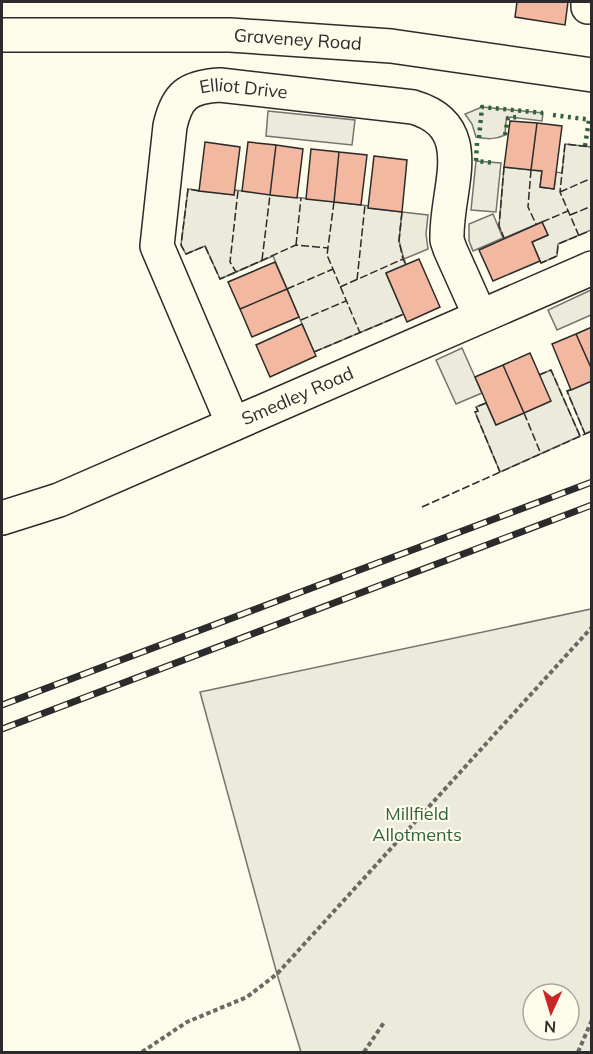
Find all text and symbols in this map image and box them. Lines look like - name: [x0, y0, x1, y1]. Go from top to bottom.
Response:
- street label: Graveney Road: [233, 23, 363, 55]
- street label: Elliot Drive: [198, 73, 289, 104]
- street label: Smedley Road: [238, 361, 357, 430]
- park label: Millfield Allotments: [372, 802, 462, 846]
- north arrow: [521, 982, 581, 1042]
- text: N: [543, 1017, 557, 1037]

